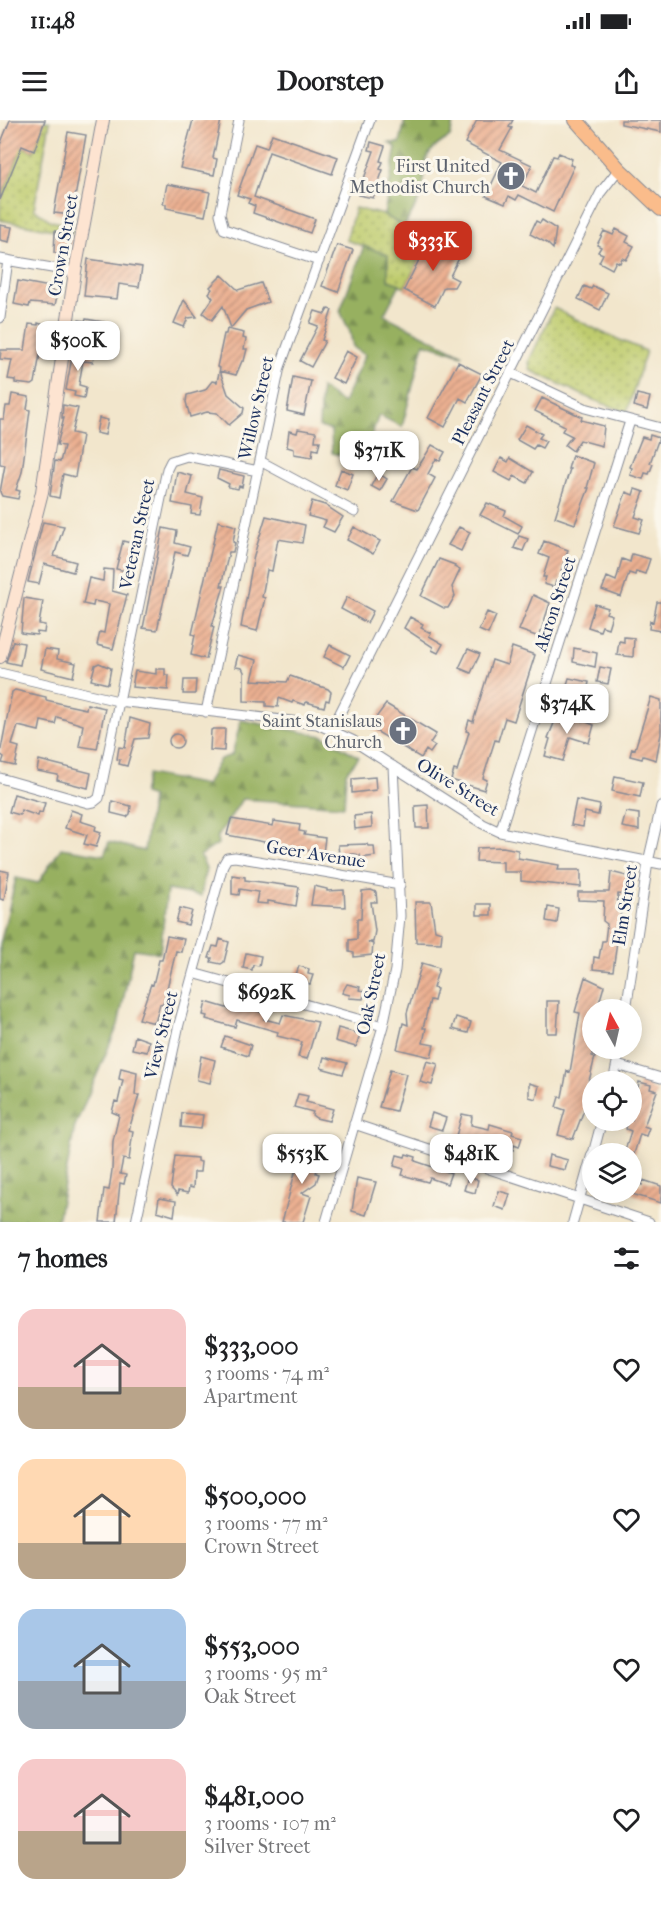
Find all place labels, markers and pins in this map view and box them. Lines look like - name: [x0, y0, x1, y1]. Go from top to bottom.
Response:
- place label: First United Methodist Church: [349, 156, 490, 198]
- church icon: First United Methodist Church: [495, 160, 527, 192]
- pin: $333K: [391, 221, 475, 272]
- pin: $500K: [36, 321, 120, 372]
- pin: $371K: [337, 431, 421, 482]
- pin: $374K: [525, 684, 609, 735]
- place label: Saint Stanislaus Church: [262, 711, 382, 753]
- church icon: Saint Stanislaus Church: [387, 715, 419, 747]
- pin: $692K: [224, 973, 308, 1024]
- pin: $553K: [260, 1134, 344, 1185]
- pin: $481K: [429, 1134, 513, 1185]

